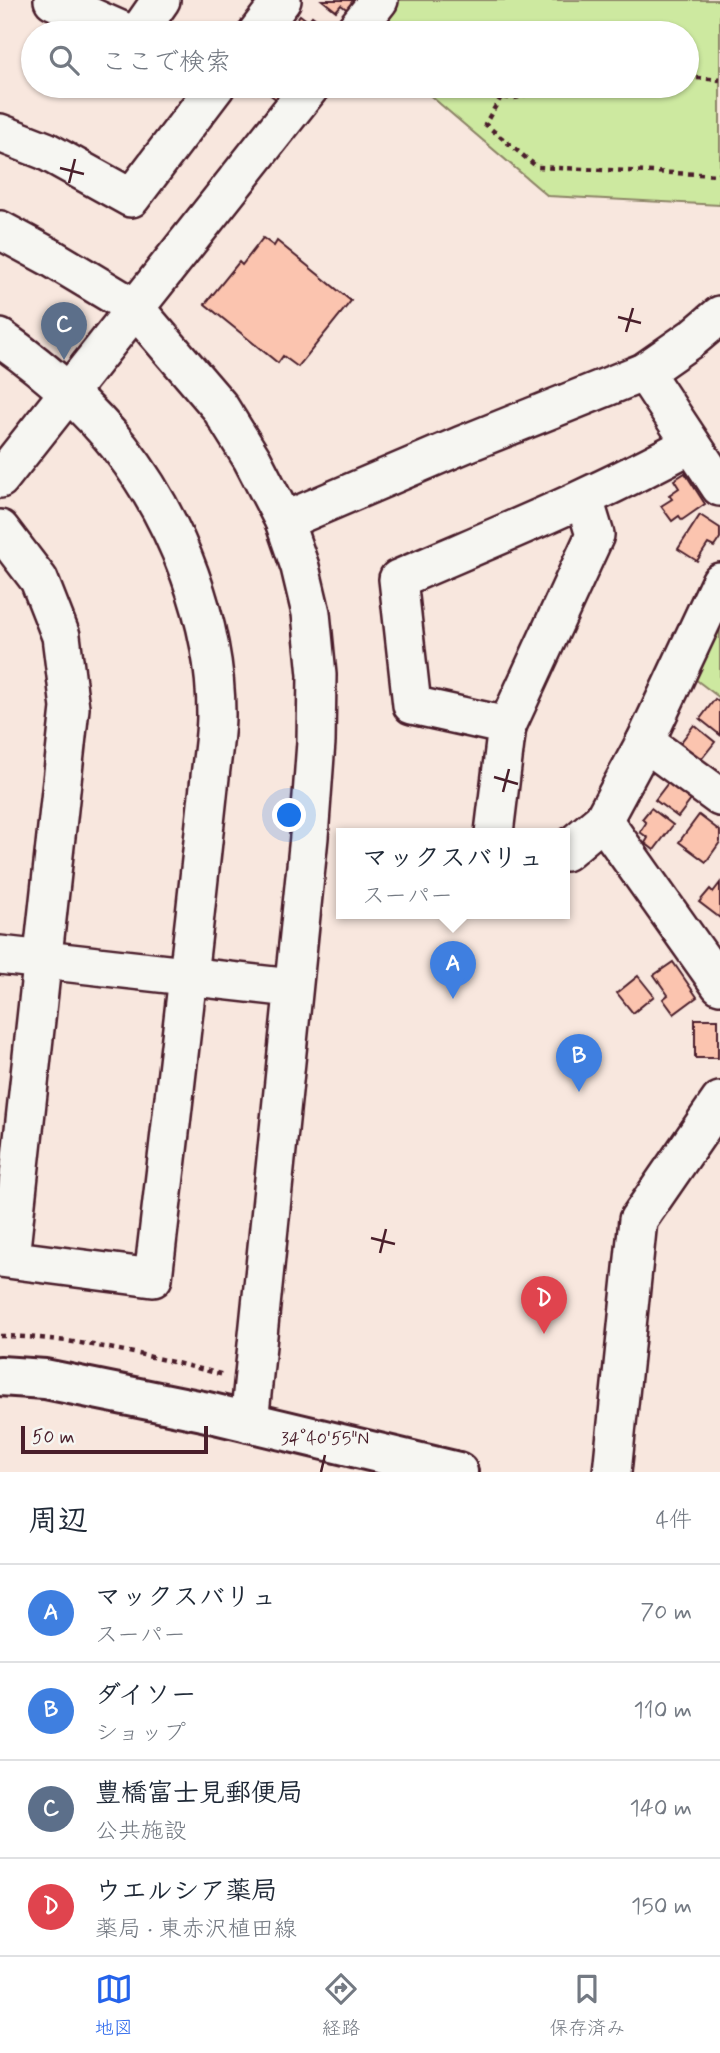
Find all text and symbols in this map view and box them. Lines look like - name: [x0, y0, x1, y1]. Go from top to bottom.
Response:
- search box: [21, 21, 699, 98]
- icon: search: [45, 41, 83, 79]
- text: ここで検索: [101, 46, 231, 80]
- pin: C: [41, 302, 87, 360]
- your location: [272, 798, 306, 832]
- popup: [336, 828, 570, 919]
- text: マックスバリュ: [362, 842, 544, 876]
- text: スーパー: [362, 882, 453, 912]
- pin: A: [430, 941, 476, 999]
- pin: B: [556, 1034, 602, 1092]
- pin: D: [521, 1276, 567, 1334]
- scale bar: [21, 1423, 208, 1455]
- text: 50 m: [32, 1425, 75, 1450]
- text: 34°40'55"N: [281, 1427, 369, 1451]
- text: 周辺: [28, 1502, 88, 1541]
- text: 4件: [656, 1506, 692, 1536]
- text: マックスバリュ: [95, 1581, 277, 1615]
- text: A: [43, 1598, 59, 1628]
- text: 70 m: [640, 1598, 692, 1628]
- text: スーパー: [95, 1621, 186, 1651]
- text: ダイソー: [95, 1679, 196, 1713]
- text: B: [44, 1696, 58, 1726]
- text: 110 m: [633, 1696, 692, 1726]
- text: ショップ: [95, 1719, 186, 1749]
- text: 豊橋富士見郵便局: [95, 1777, 303, 1811]
- text: C: [43, 1794, 59, 1824]
- text: 140 m: [629, 1794, 692, 1824]
- text: 公共施設: [95, 1817, 187, 1847]
- text: ウエルシア薬局: [95, 1875, 278, 1909]
- text: D: [43, 1892, 59, 1922]
- text: 150 m: [631, 1892, 692, 1922]
- text: 薬局 · 東赤沢植田線: [95, 1915, 297, 1945]
- tab: 地図: [95, 1970, 133, 2041]
- tab: 経路: [322, 1970, 360, 2041]
- tab: 保存済み: [549, 1970, 625, 2041]

